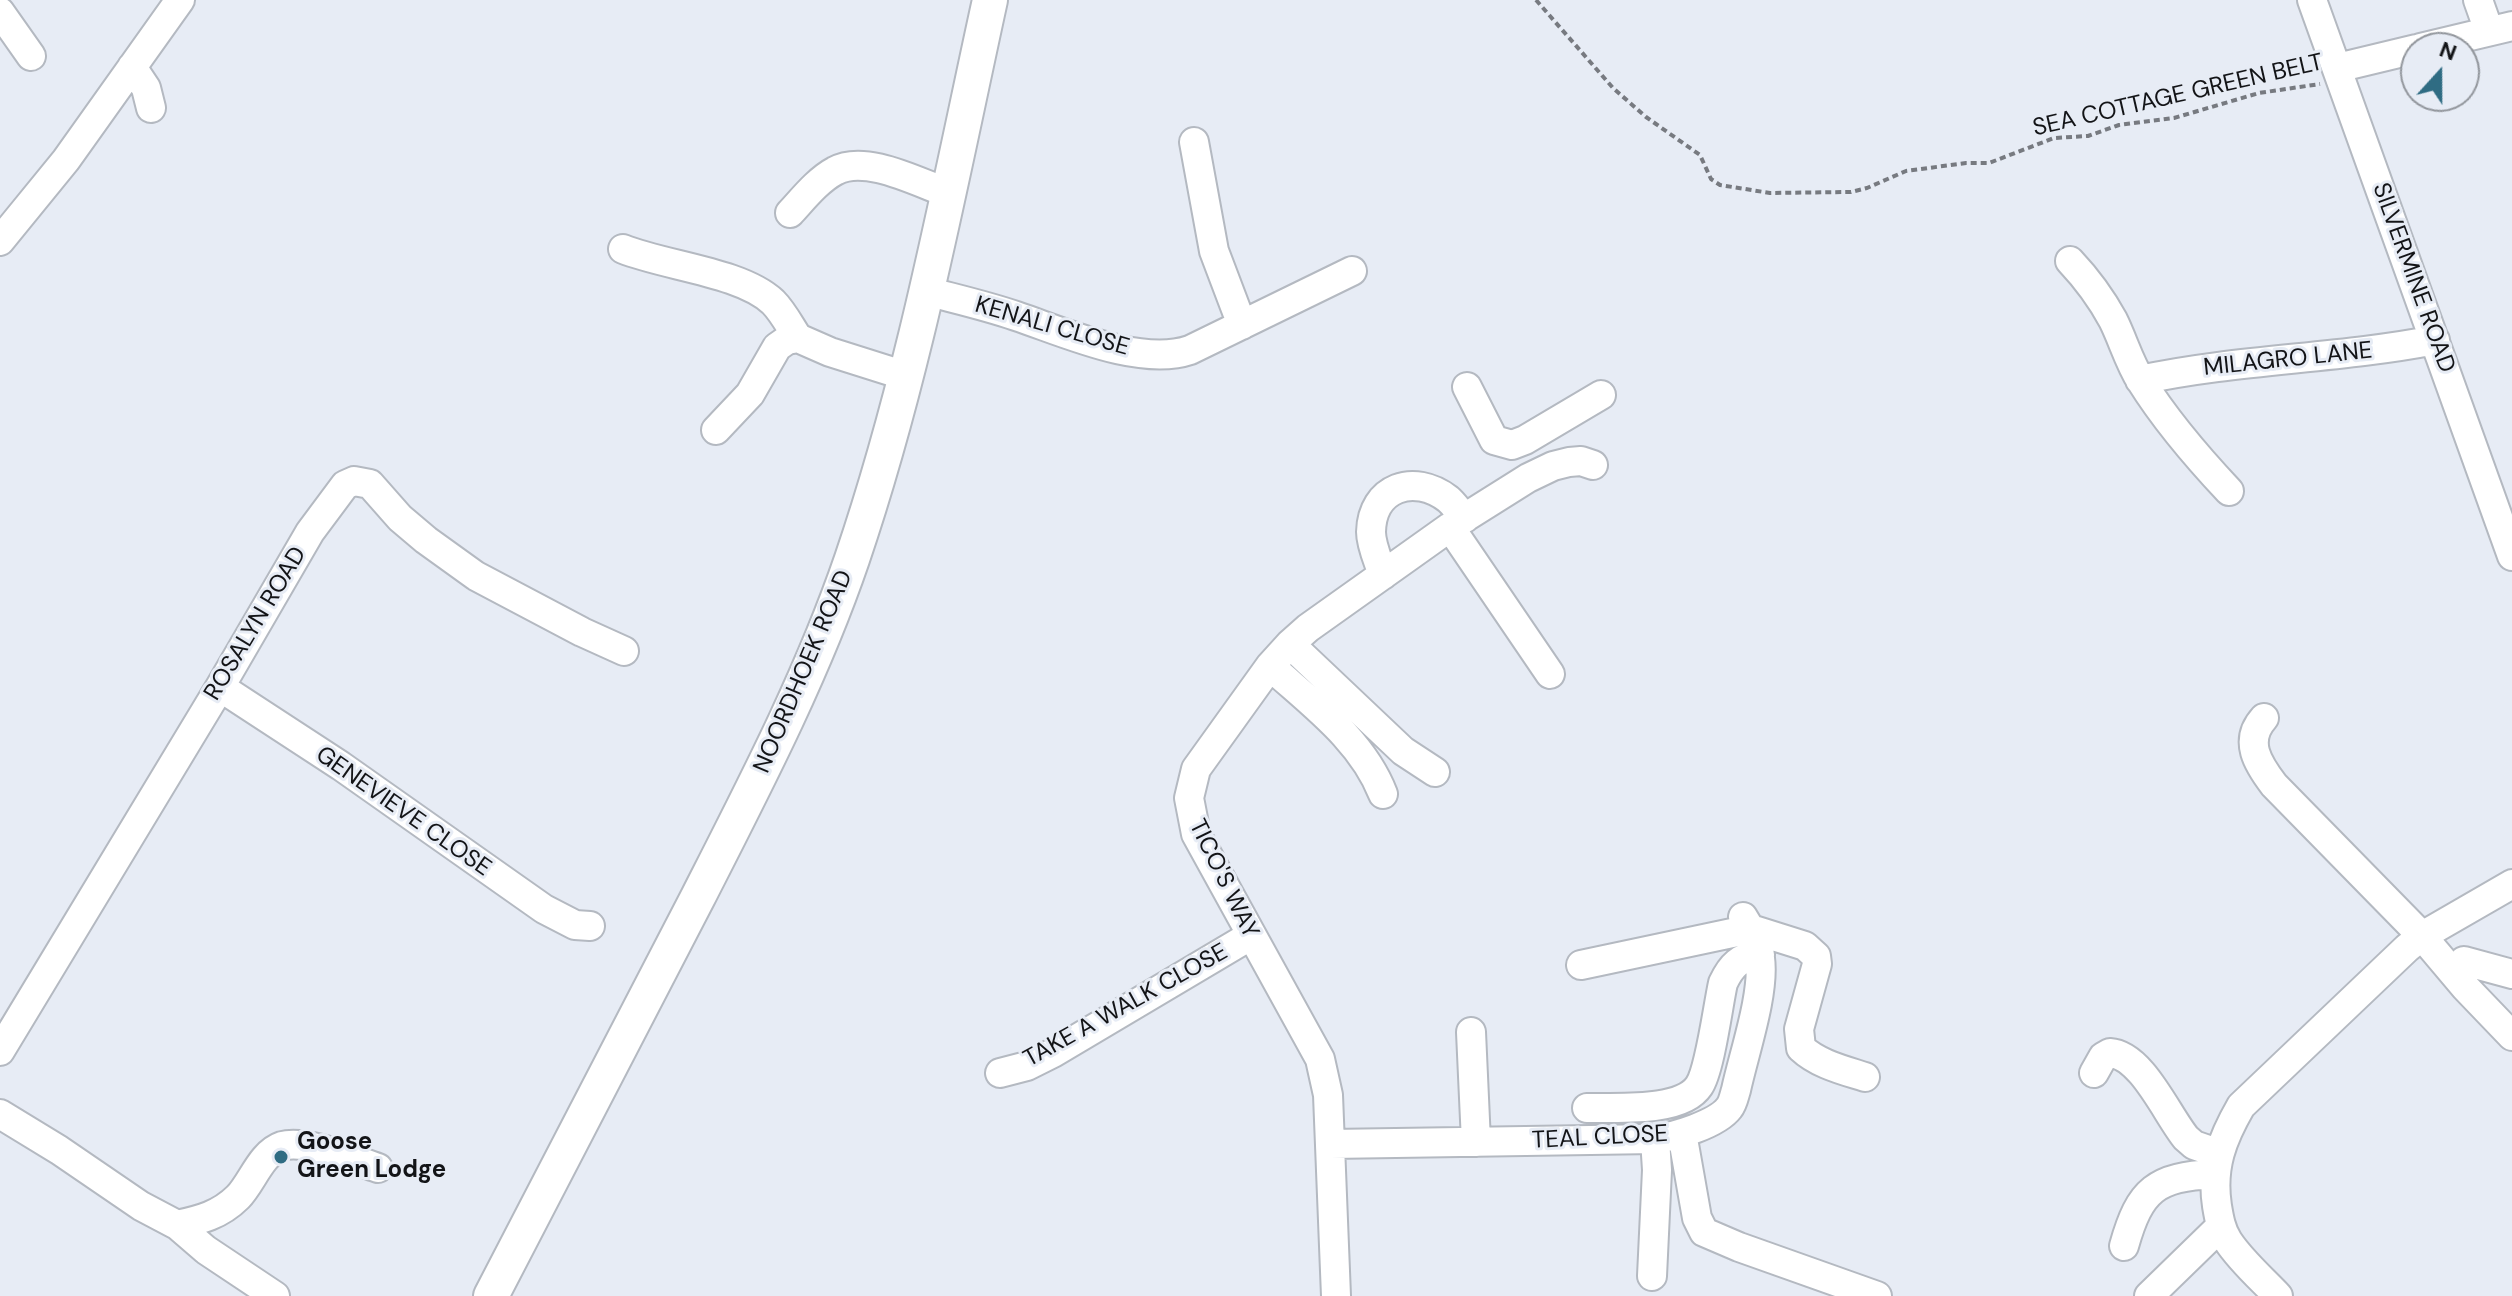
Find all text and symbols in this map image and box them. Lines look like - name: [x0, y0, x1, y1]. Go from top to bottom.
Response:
- north arrow: [2400, 32, 2480, 112]
- text: N: [2435, 35, 2461, 67]
- street label: SEA COTTAGE GREEN BELT: [2030, 49, 2326, 143]
- street label: SILVERMINE ROAD: [2365, 179, 2461, 377]
- street label: KENALI CLOSE: [972, 291, 1132, 363]
- street label: MILAGRO LANE: [2202, 337, 2374, 383]
- street label: ROSALYN ROAD: [199, 542, 313, 706]
- street label: NOORDHOEK ROAD: [748, 566, 860, 778]
- street label: GENEVIEVE CLOSE: [310, 741, 496, 883]
- street label: TICO'S WAY: [1182, 815, 1264, 943]
- street label: TAKE A WALK CLOSE: [1019, 938, 1233, 1074]
- street label: TEAL CLOSE: [1531, 1120, 1669, 1156]
- place label: Goose Green Lodge: [297, 1129, 446, 1185]
- marker: Goose Green Lodge: [272, 1148, 290, 1166]

